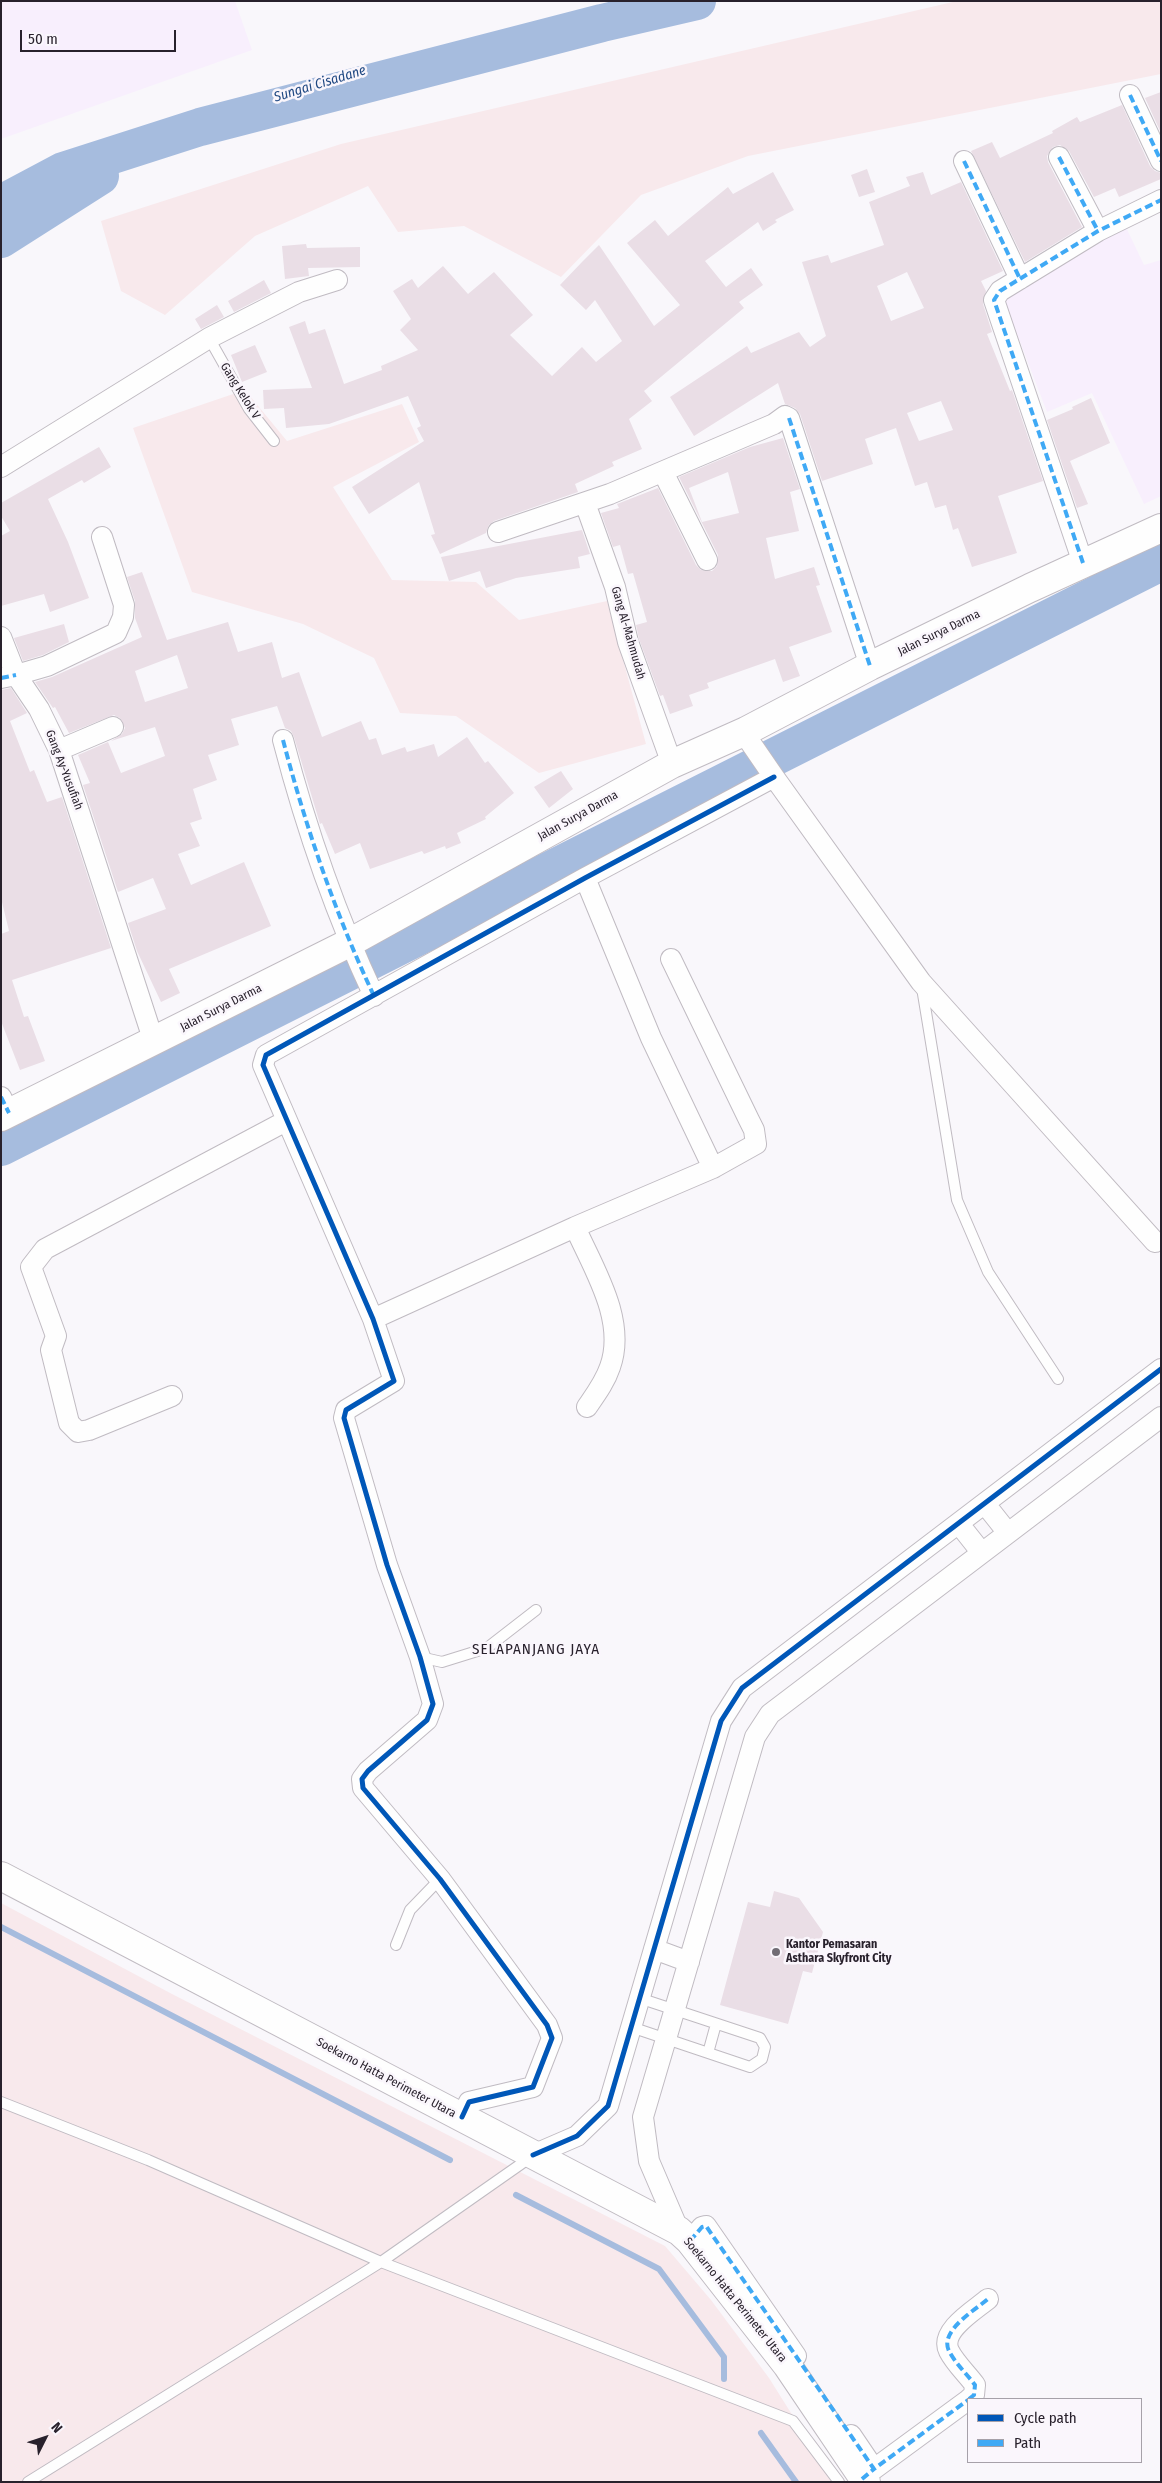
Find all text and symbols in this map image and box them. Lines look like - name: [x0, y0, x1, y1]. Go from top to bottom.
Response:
- scale bar: [22, 20, 179, 52]
- text: 50 m: [28, 30, 58, 48]
- water label: Sungai Cisadane: [272, 62, 368, 106]
- street label: Gang Kelok V: [217, 360, 263, 422]
- street label: Gang Al-Mahmudah: [608, 585, 648, 681]
- street label: Jalan Surya Darma: [896, 607, 982, 659]
- street label: Gang Ay-Yusufiah: [42, 728, 86, 812]
- street label: Jalan Surya Darma: [535, 788, 621, 844]
- street label: Jalan Surya Darma: [178, 981, 264, 1035]
- district label: SELAPANJANG JAYA: [470, 1641, 602, 1659]
- place label: Kantor Pemasaran Asthara Skyfront City: [786, 1938, 892, 1966]
- marker: Kantor Pemasaran Asthara Skyfront City: [770, 1946, 782, 1958]
- street label: Soekarno Hatta Perimeter Utara: [314, 2035, 458, 2121]
- street label: Soekarno Hatta Perimeter Utara: [680, 2235, 790, 2365]
- legend: [967, 2398, 1142, 2463]
- text: Cycle path: [1014, 2409, 1077, 2427]
- north arrow: [20, 2413, 70, 2463]
- text: N: [48, 2419, 66, 2437]
- text: Path: [1014, 2434, 1041, 2452]

